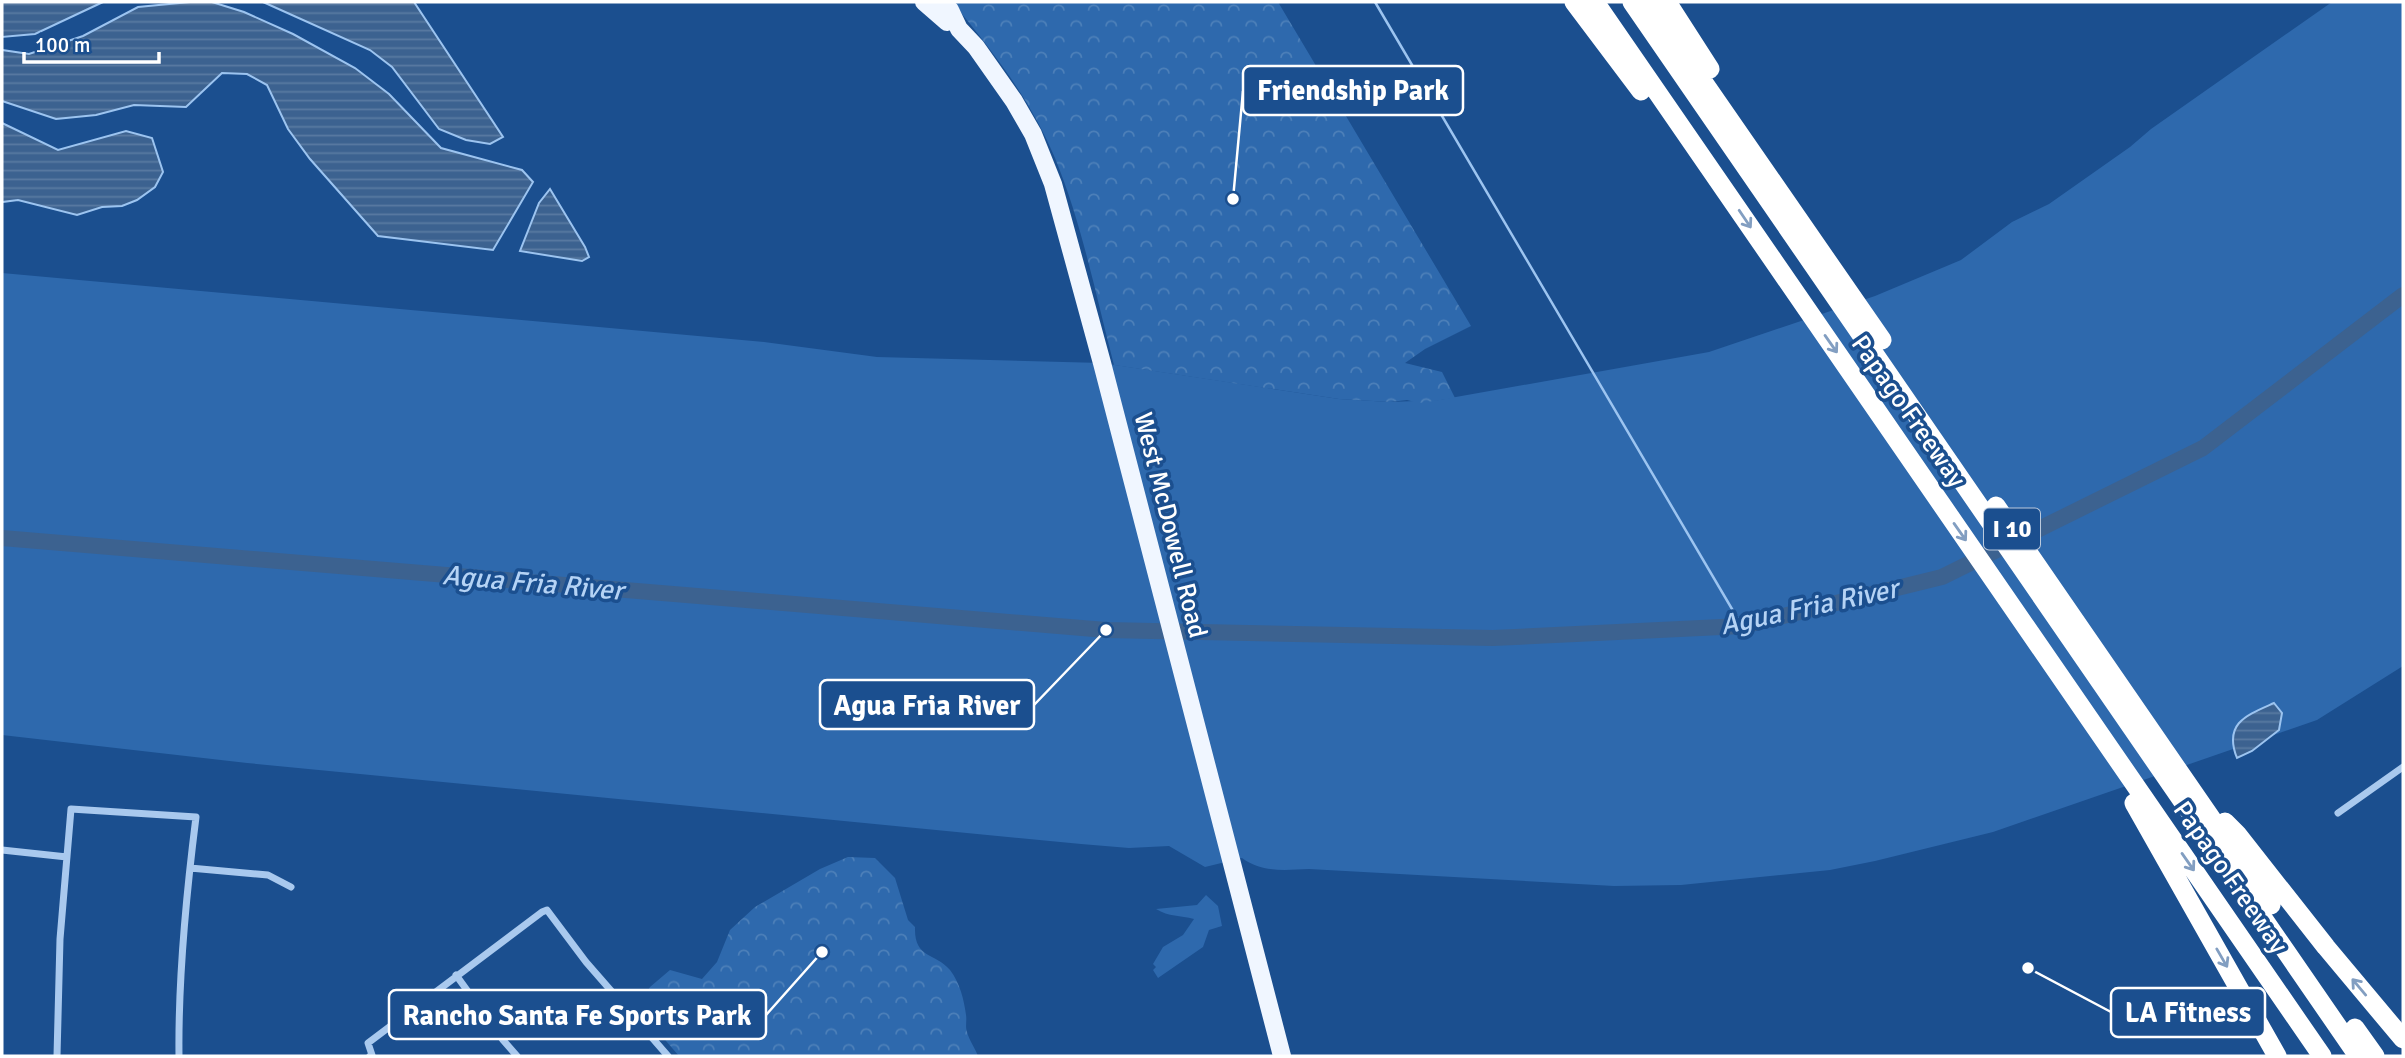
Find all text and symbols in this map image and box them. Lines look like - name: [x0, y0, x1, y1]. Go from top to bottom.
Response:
- scale bar: [24, 21, 159, 65]
- text: 100 m: [35, 32, 90, 58]
- callout: Friendship Park: [1243, 66, 1463, 115]
- text: Friendship Park: [1257, 74, 1449, 108]
- one-way arrow: [1738, 209, 1752, 228]
- street label: Papago Freeway: [1844, 329, 1972, 494]
- one-way arrow: [1824, 334, 1838, 353]
- street label: West McDowell Road: [1127, 409, 1214, 641]
- road number: I 10: [1984, 508, 2040, 550]
- one-way arrow: [1953, 522, 1967, 541]
- water label: Agua Fria River: [441, 558, 628, 608]
- water label: Agua Fria River: [1717, 571, 1905, 642]
- callout: Agua Fria River: [820, 680, 1034, 729]
- text: Agua Fria River: [834, 689, 1021, 723]
- street label: Papago Freeway: [2166, 795, 2294, 960]
- one-way arrow: [2181, 852, 2195, 871]
- one-way arrow: [2216, 947, 2229, 968]
- one-way arrow: [2351, 978, 2367, 996]
- callout: LA Fitness: [2111, 988, 2265, 1037]
- callout: Rancho Santa Fe Sports Park: [389, 990, 766, 1039]
- text: LA Fitness: [2125, 996, 2251, 1030]
- text: Rancho Santa Fe Sports Park: [403, 999, 752, 1033]

